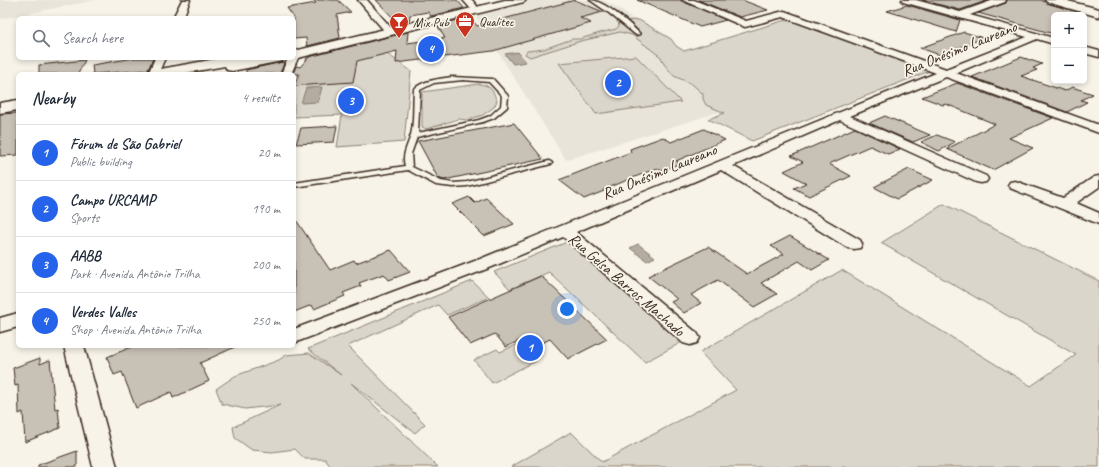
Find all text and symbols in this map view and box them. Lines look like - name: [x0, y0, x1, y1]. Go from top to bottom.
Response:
- office icon: Qualitec: [454, 10, 476, 38]
- bar icon: Mix Pub: [388, 11, 410, 39]
- map controls: [1051, 12, 1087, 84]
- button: +: [1051, 12, 1087, 48]
- place label: Qualitec: [479, 14, 515, 30]
- place label: Mix Pub: [413, 15, 450, 31]
- search box: [16, 16, 296, 60]
- street label: Rua Onésimo Laureano: [899, 16, 1021, 81]
- icon: search: [30, 27, 52, 49]
- text: Search here: [62, 29, 123, 48]
- pin: 4: [418, 34, 444, 64]
- button: −: [1051, 48, 1087, 84]
- pin: 2: [605, 68, 631, 98]
- pin: 3: [338, 86, 364, 116]
- text: Nearby: [32, 88, 75, 109]
- text: 4 results: [242, 90, 280, 106]
- text: Fórum de São Gabriel: [70, 135, 180, 154]
- street label: Rua Onésimo Laureano: [599, 139, 721, 204]
- text: 1: [42, 145, 48, 161]
- text: 20 m: [258, 145, 280, 161]
- text: Public building: [70, 154, 132, 170]
- text: Campo URCAMP: [70, 191, 155, 210]
- text: 2: [42, 201, 48, 217]
- text: 190 m: [252, 201, 280, 217]
- text: Sports: [70, 210, 99, 226]
- street label: Rua Gelsa Barros Machado: [564, 229, 690, 342]
- text: AABB: [70, 247, 101, 266]
- text: 3: [42, 257, 48, 273]
- text: 200 m: [252, 257, 280, 273]
- text: Park · Avenida Antônio Trilha: [70, 266, 200, 282]
- your location: [557, 299, 577, 319]
- text: Verdes Valles: [70, 303, 136, 322]
- text: 4: [42, 313, 48, 329]
- text: 250 m: [252, 313, 280, 329]
- text: Shop · Avenida Antônio Trilha: [70, 322, 201, 338]
- pin: 1: [517, 333, 543, 363]

